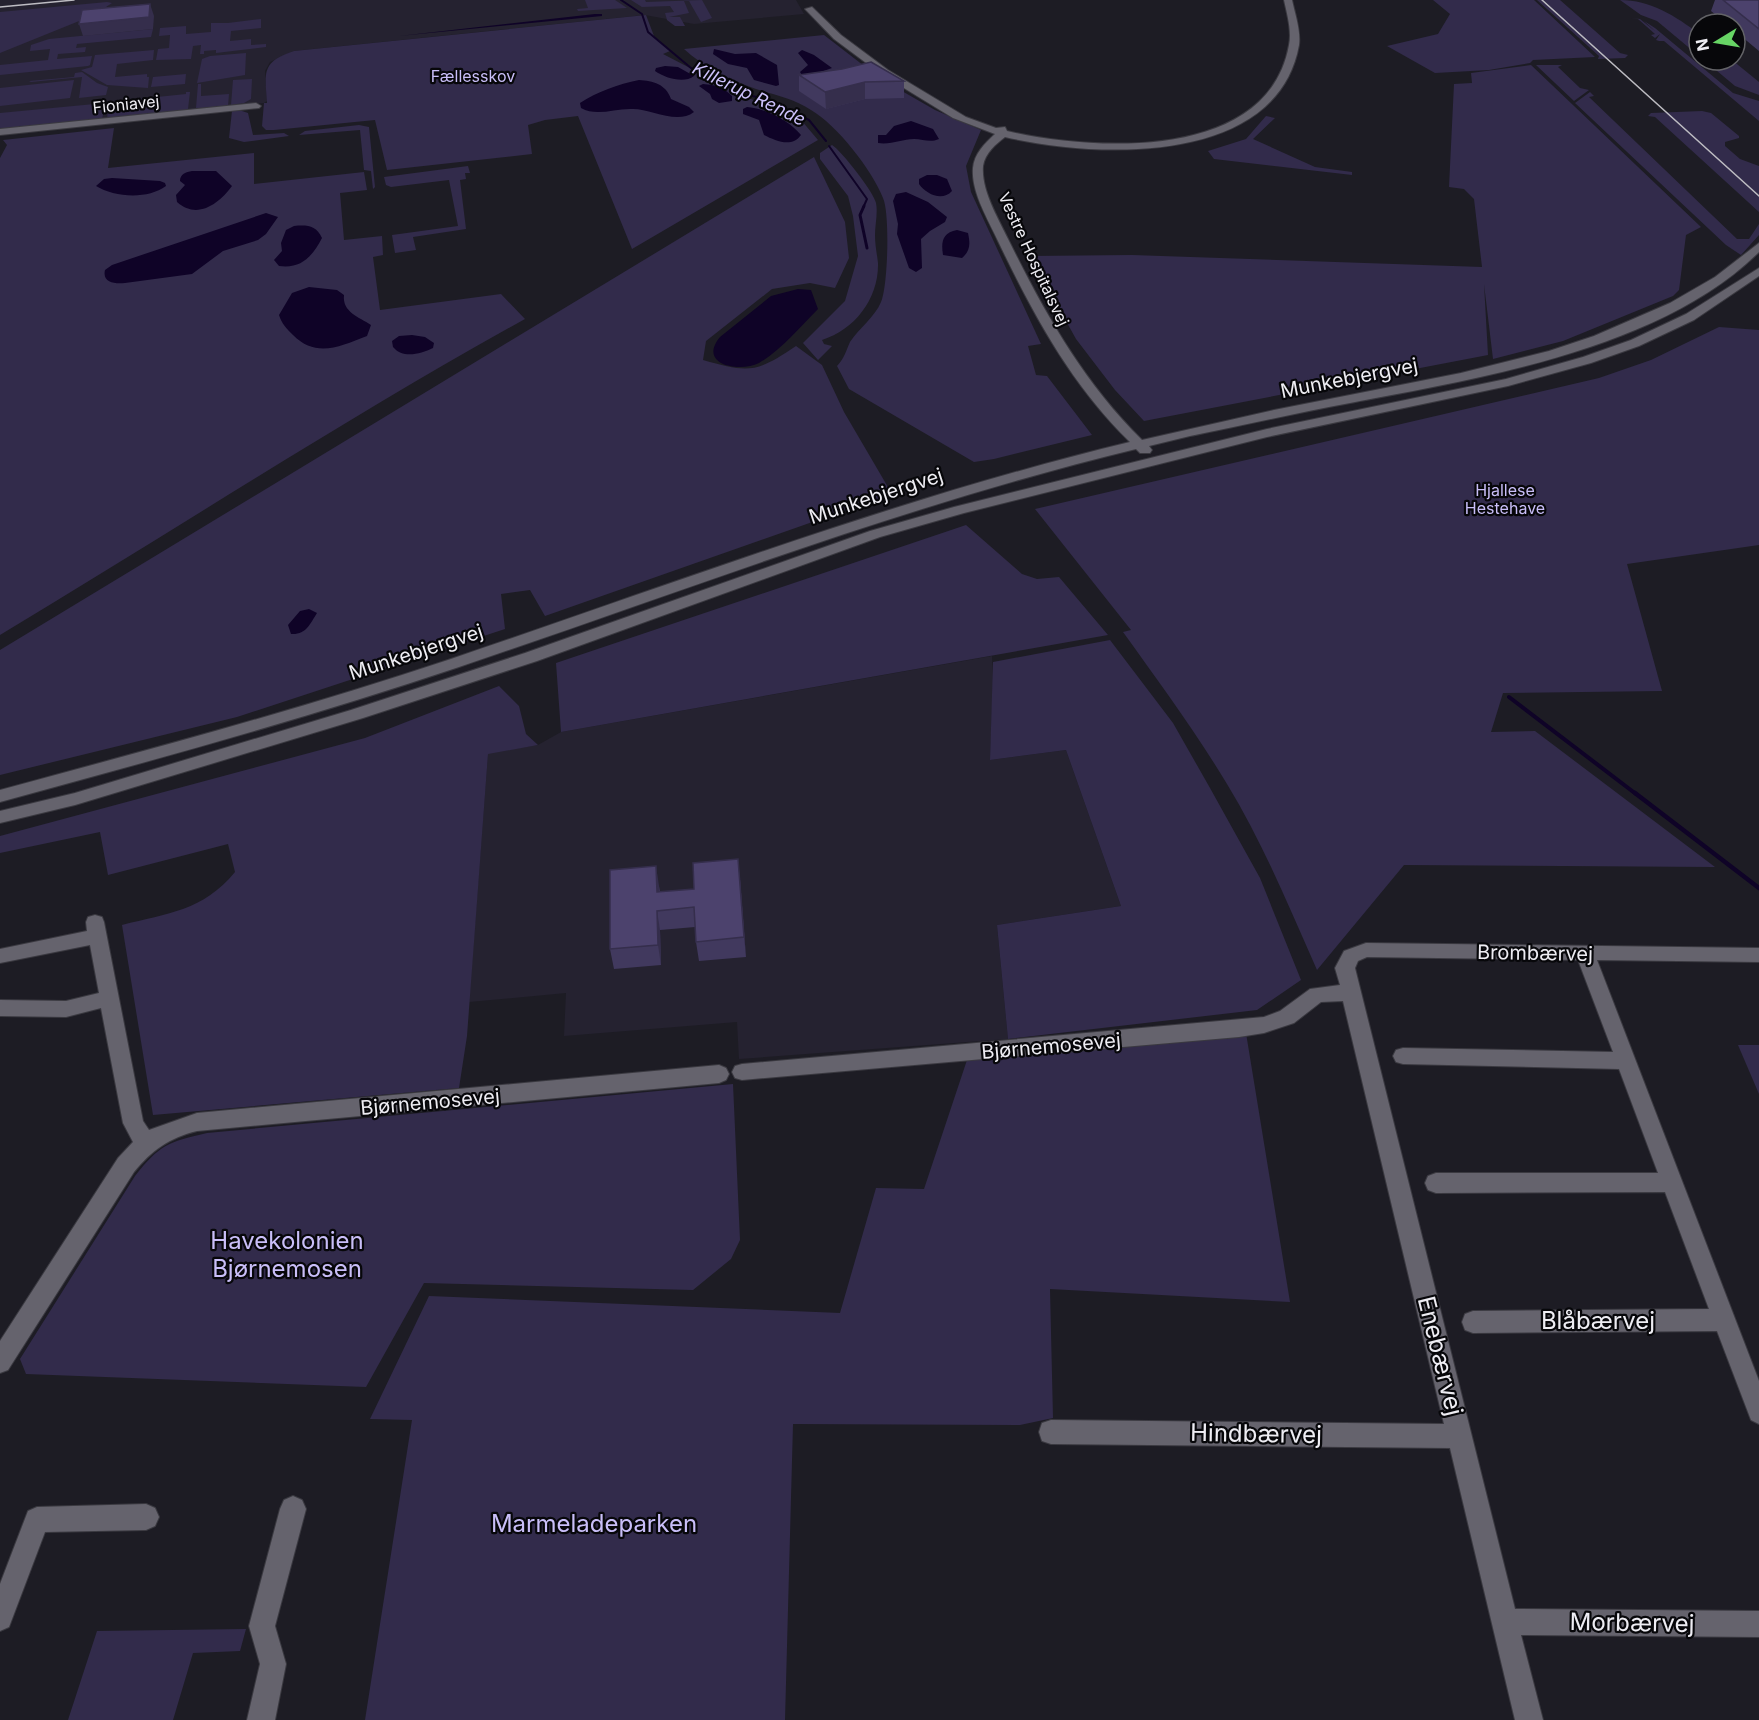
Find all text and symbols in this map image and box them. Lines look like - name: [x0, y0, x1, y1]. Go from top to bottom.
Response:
- north arrow: [1687, 12, 1747, 72]
- text: N: [1691, 37, 1713, 53]
- water label: Killerup Rende: [689, 57, 809, 130]
- park label: Fællesskov: [431, 66, 515, 86]
- street label: Fioniavej: [92, 91, 160, 117]
- street label: Vestre Hospitalsvej: [994, 189, 1074, 329]
- street label: Munkebjergvej: [1278, 353, 1420, 403]
- street label: Munkebjergvej: [806, 463, 946, 529]
- park label: Hjallese Hestehave: [1465, 480, 1545, 518]
- street label: Munkebjergvej: [346, 619, 486, 685]
- street label: Brombærvej: [1477, 940, 1593, 966]
- street label: Bjørnemosevej: [980, 1028, 1122, 1064]
- street label: Bjørnemosevej: [359, 1084, 501, 1120]
- park label: Havekolonien Bjørnemosen: [210, 1226, 364, 1283]
- street label: Enebærvej: [1412, 1293, 1469, 1418]
- street label: Blåbærvej: [1541, 1306, 1655, 1335]
- street label: Hindbærvej: [1190, 1418, 1322, 1449]
- park label: Marmeladeparken: [491, 1509, 697, 1538]
- street label: Morbærvej: [1569, 1607, 1695, 1638]

